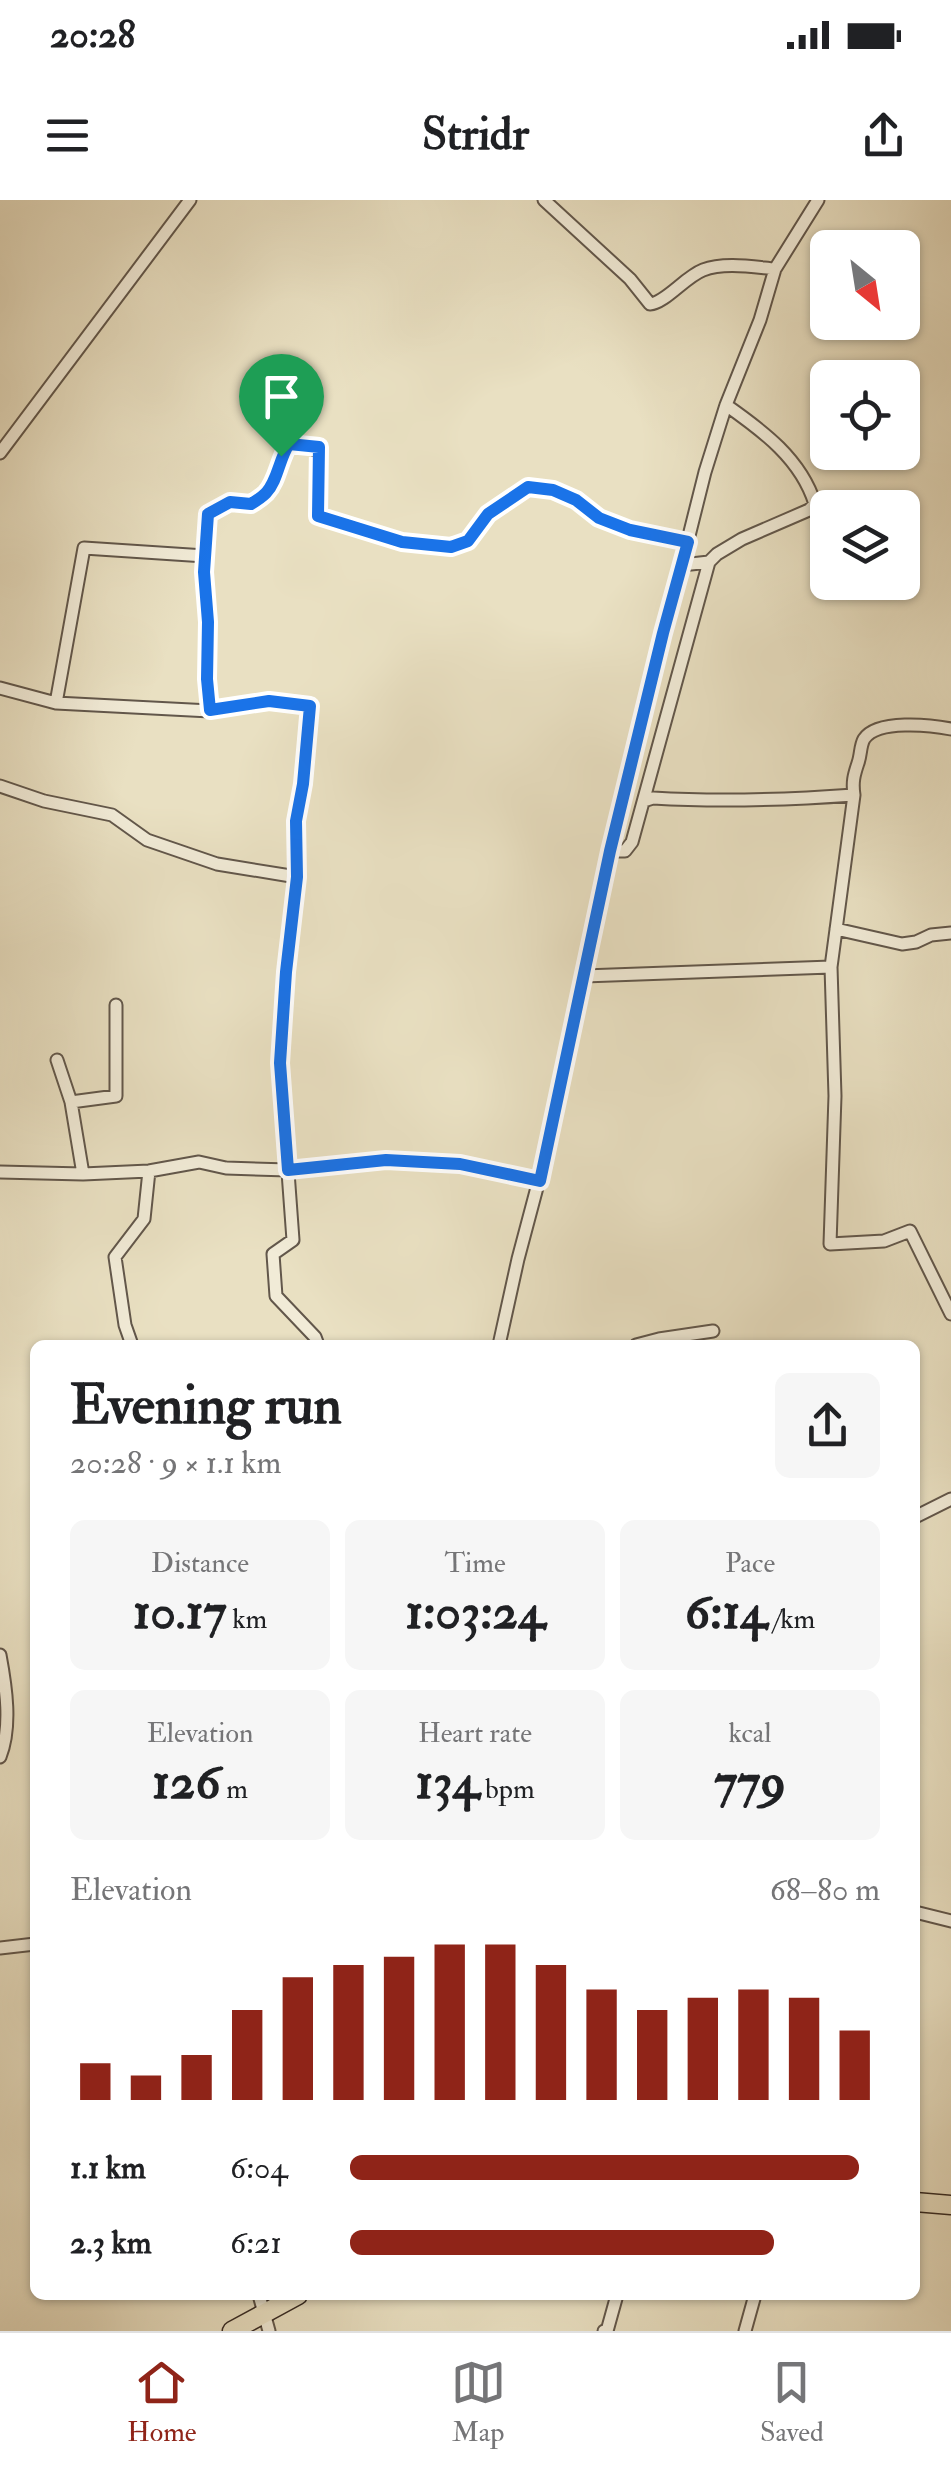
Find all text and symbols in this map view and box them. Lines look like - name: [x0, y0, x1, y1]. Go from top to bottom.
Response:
- text: 20:28: [50, 11, 135, 59]
- text: Stridr: [422, 107, 529, 163]
- icon: menu: [40, 108, 95, 163]
- icon: share: [856, 108, 911, 163]
- north arrow: [810, 230, 920, 340]
- map controls: [810, 230, 920, 600]
- pin: [239, 354, 324, 457]
- button: locate: [810, 360, 920, 470]
- icon: arrive: [254, 369, 309, 424]
- button: layers: [810, 490, 920, 600]
- text: Evening run: [70, 1371, 342, 1440]
- button: share: [775, 1373, 880, 1478]
- text: 20:28 · 9 × 1.1 km: [70, 1443, 281, 1483]
- text: Distance: [151, 1546, 249, 1581]
- text: Time: [444, 1546, 506, 1581]
- text: Pace: [725, 1546, 775, 1581]
- text: 10.17: [133, 1581, 226, 1644]
- text: 1:03:24: [405, 1581, 545, 1644]
- text: 6:14: [685, 1581, 767, 1644]
- text: km: [226, 1602, 267, 1637]
- text: /km: [767, 1602, 815, 1637]
- text: Elevation: [147, 1716, 253, 1751]
- text: Heart rate: [418, 1716, 532, 1751]
- text: kcal: [729, 1716, 771, 1751]
- text: 126: [152, 1751, 220, 1814]
- text: 134: [415, 1751, 479, 1814]
- text: 779: [714, 1751, 786, 1814]
- text: m: [220, 1772, 248, 1807]
- text: bpm: [479, 1772, 535, 1807]
- text: Elevation: [70, 1870, 192, 1910]
- text: 68–80 m: [770, 1870, 880, 1910]
- text: 1.1 km: [70, 2148, 146, 2188]
- text: 6:04: [230, 2148, 288, 2188]
- text: 2.3 km: [70, 2223, 152, 2263]
- text: 6:21: [230, 2223, 282, 2263]
- tab: Home: [127, 2355, 196, 2450]
- tab: Map: [451, 2355, 506, 2450]
- tab: Saved: [760, 2355, 824, 2450]

